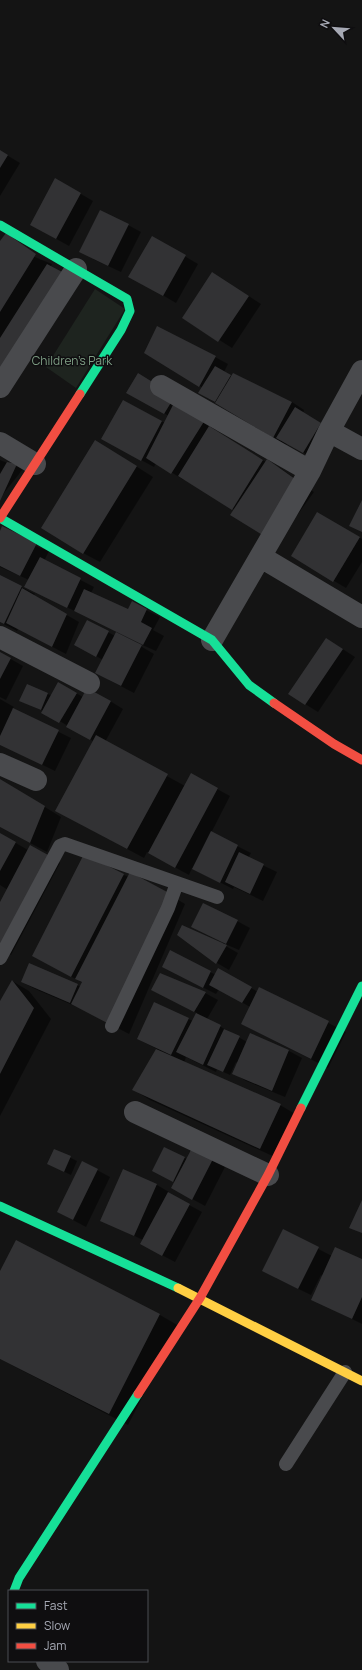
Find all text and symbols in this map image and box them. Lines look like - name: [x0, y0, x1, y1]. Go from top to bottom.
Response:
- north arrow: [314, 8, 354, 48]
- text: N: [316, 16, 333, 30]
- park label: Children's Park: [32, 352, 113, 369]
- legend: [8, 1590, 148, 1662]
- text: Fast: [44, 1597, 68, 1614]
- text: Slow: [44, 1617, 70, 1634]
- text: Jam: [44, 1637, 66, 1654]

